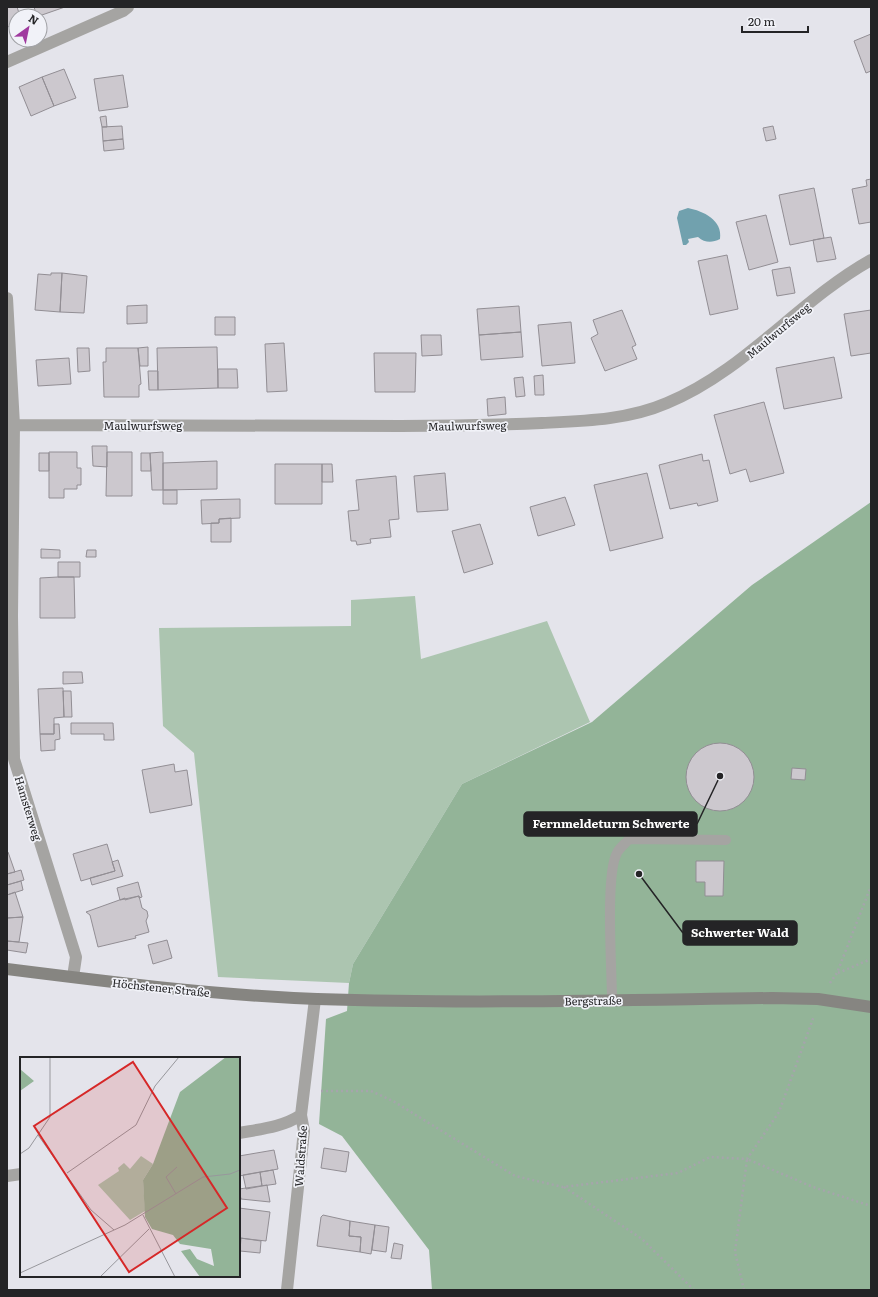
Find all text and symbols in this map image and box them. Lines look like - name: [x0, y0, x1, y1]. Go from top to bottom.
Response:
- north arrow: [8, 8, 48, 48]
- scale bar: [742, 8, 808, 34]
- text: N: [26, 10, 42, 28]
- text: 20 m: [748, 12, 775, 30]
- street label: Maulwurfsweg: [743, 298, 814, 361]
- street label: Maulwurfsweg: [427, 416, 507, 434]
- street label: Maulwurfsweg: [104, 417, 183, 433]
- street label: Hamsterweg: [12, 774, 47, 843]
- callout: Fernmeldeturm Schwerte: [524, 812, 697, 836]
- text: Fernmeldeturm Schwerte: [532, 814, 690, 832]
- callout: Schwerter Wald: [683, 921, 797, 945]
- text: Schwerter Wald: [691, 923, 789, 941]
- street label: Höchstener Straße: [111, 974, 211, 1000]
- street label: Bergstraße: [564, 991, 622, 1008]
- inset map: [20, 1057, 240, 1277]
- street label: Waldstraße: [290, 1125, 310, 1187]

